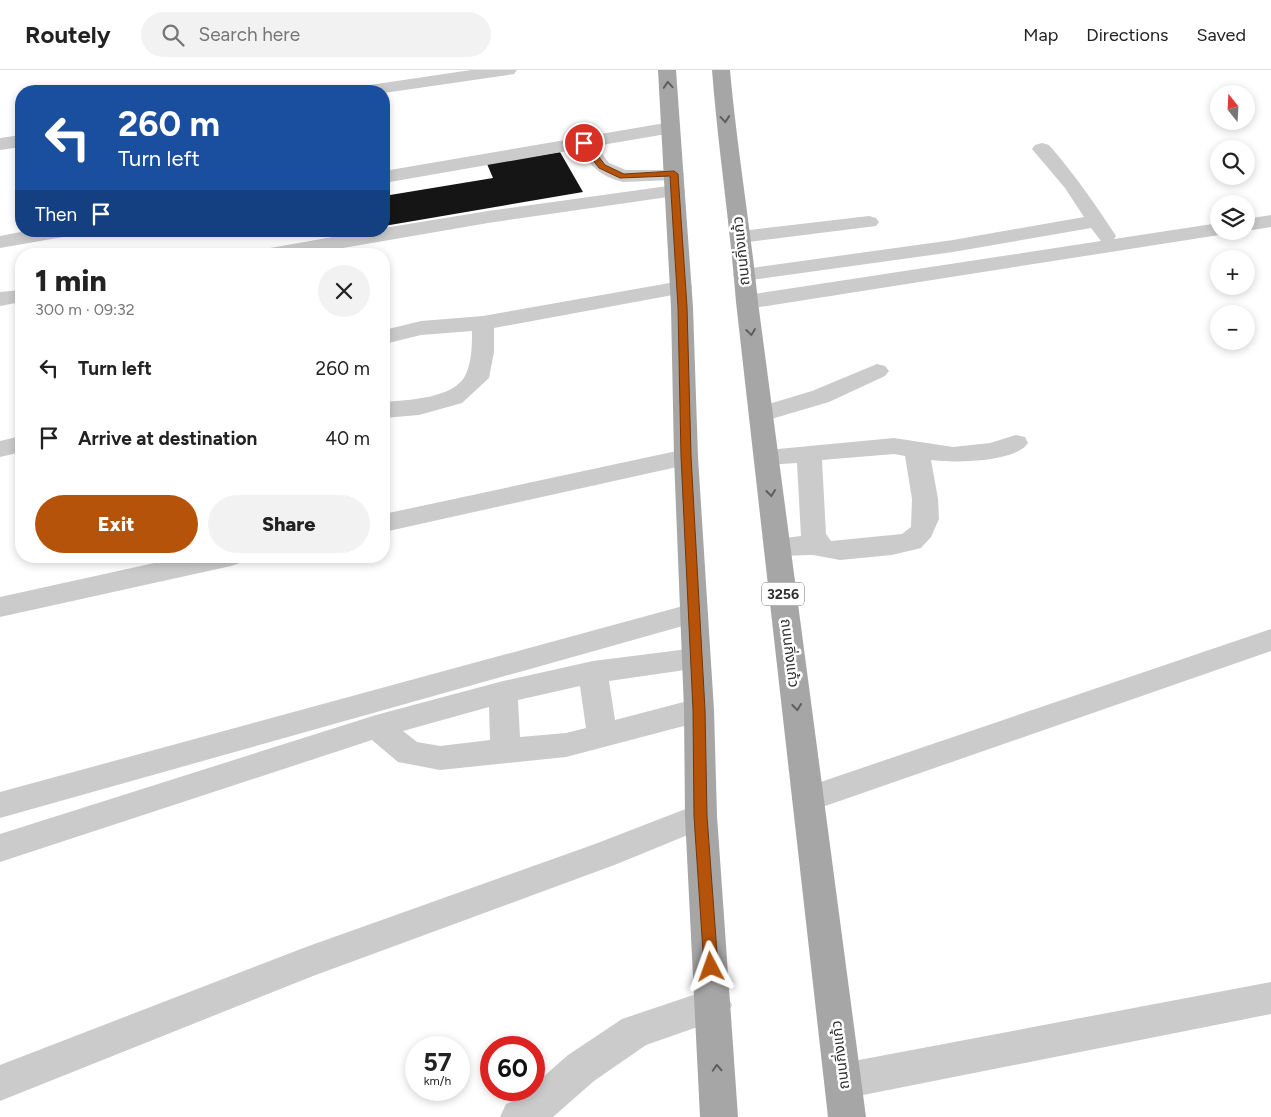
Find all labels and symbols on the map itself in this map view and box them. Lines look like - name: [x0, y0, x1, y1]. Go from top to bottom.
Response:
- one-way arrow: [662, 80, 673, 88]
- north arrow: [1210, 85, 1255, 130]
- one-way arrow: [719, 115, 730, 123]
- pin: [563, 122, 605, 164]
- street label: ถนนกิ่งแก้ว: [727, 216, 754, 287]
- one-way arrow: [745, 328, 755, 336]
- one-way arrow: [765, 489, 775, 498]
- road number: 3256: [762, 582, 804, 606]
- street label: ถนนกิ่งแก้ว: [777, 617, 804, 689]
- one-way arrow: [791, 703, 802, 711]
- position arrow: [684, 940, 736, 992]
- street label: ถนนกิ่งแก้ว: [826, 1019, 853, 1091]
- speed limit sign: 60: [480, 1036, 545, 1101]
- one-way arrow: [711, 1064, 722, 1072]

